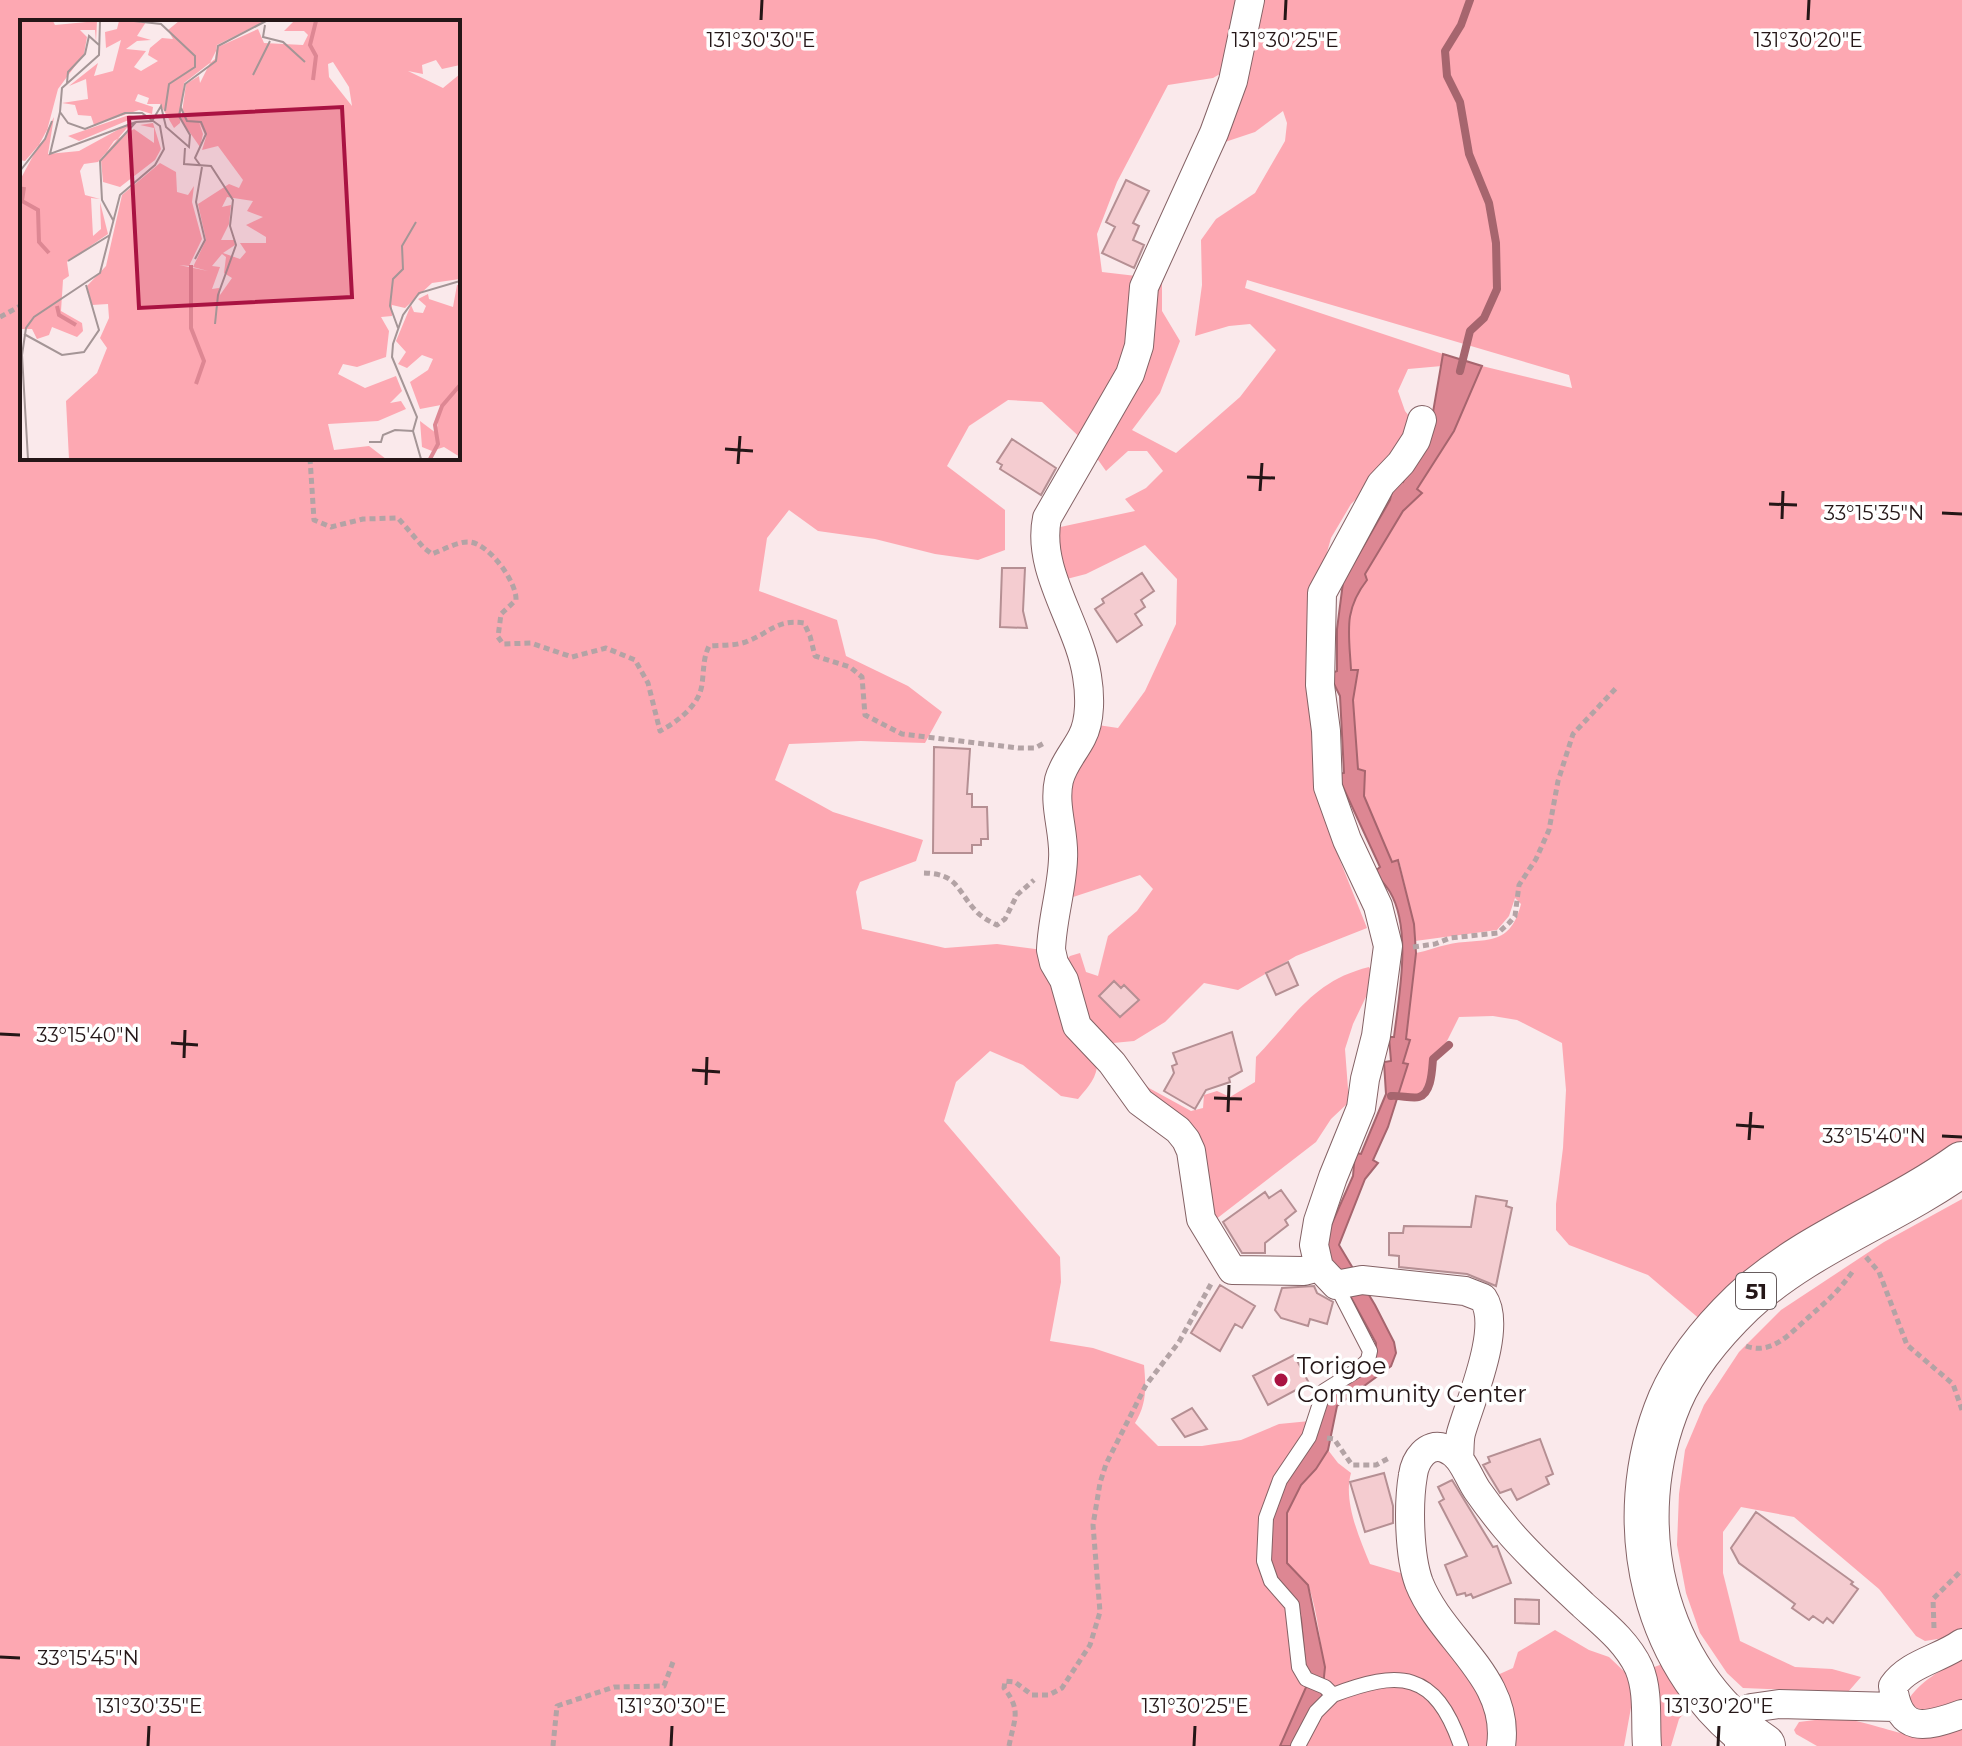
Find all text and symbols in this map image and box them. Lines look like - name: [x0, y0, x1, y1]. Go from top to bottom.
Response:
- inset map: [20, 20, 460, 460]
- text: 131°30'30"E: [706, 28, 816, 52]
- text: 131°30'25"E: [1231, 28, 1339, 52]
- text: 131°30'20"E: [1753, 28, 1863, 52]
- text: 33°15'35"N: [1824, 501, 1924, 525]
- text: 33°15'40"N: [36, 1023, 140, 1047]
- text: 33°15'40"N: [1822, 1124, 1926, 1148]
- road number: 51: [1736, 1273, 1776, 1309]
- place label: Torigoe Community Center: [1297, 1351, 1527, 1408]
- marker: Torigoe Community Center: [1272, 1371, 1290, 1389]
- text: 33°15'45"N: [37, 1646, 139, 1670]
- text: 131°30'35"E: [96, 1694, 202, 1718]
- text: 131°30'30"E: [617, 1694, 727, 1718]
- text: 131°30'25"E: [1141, 1694, 1249, 1718]
- text: 131°30'20"E: [1664, 1694, 1774, 1718]

